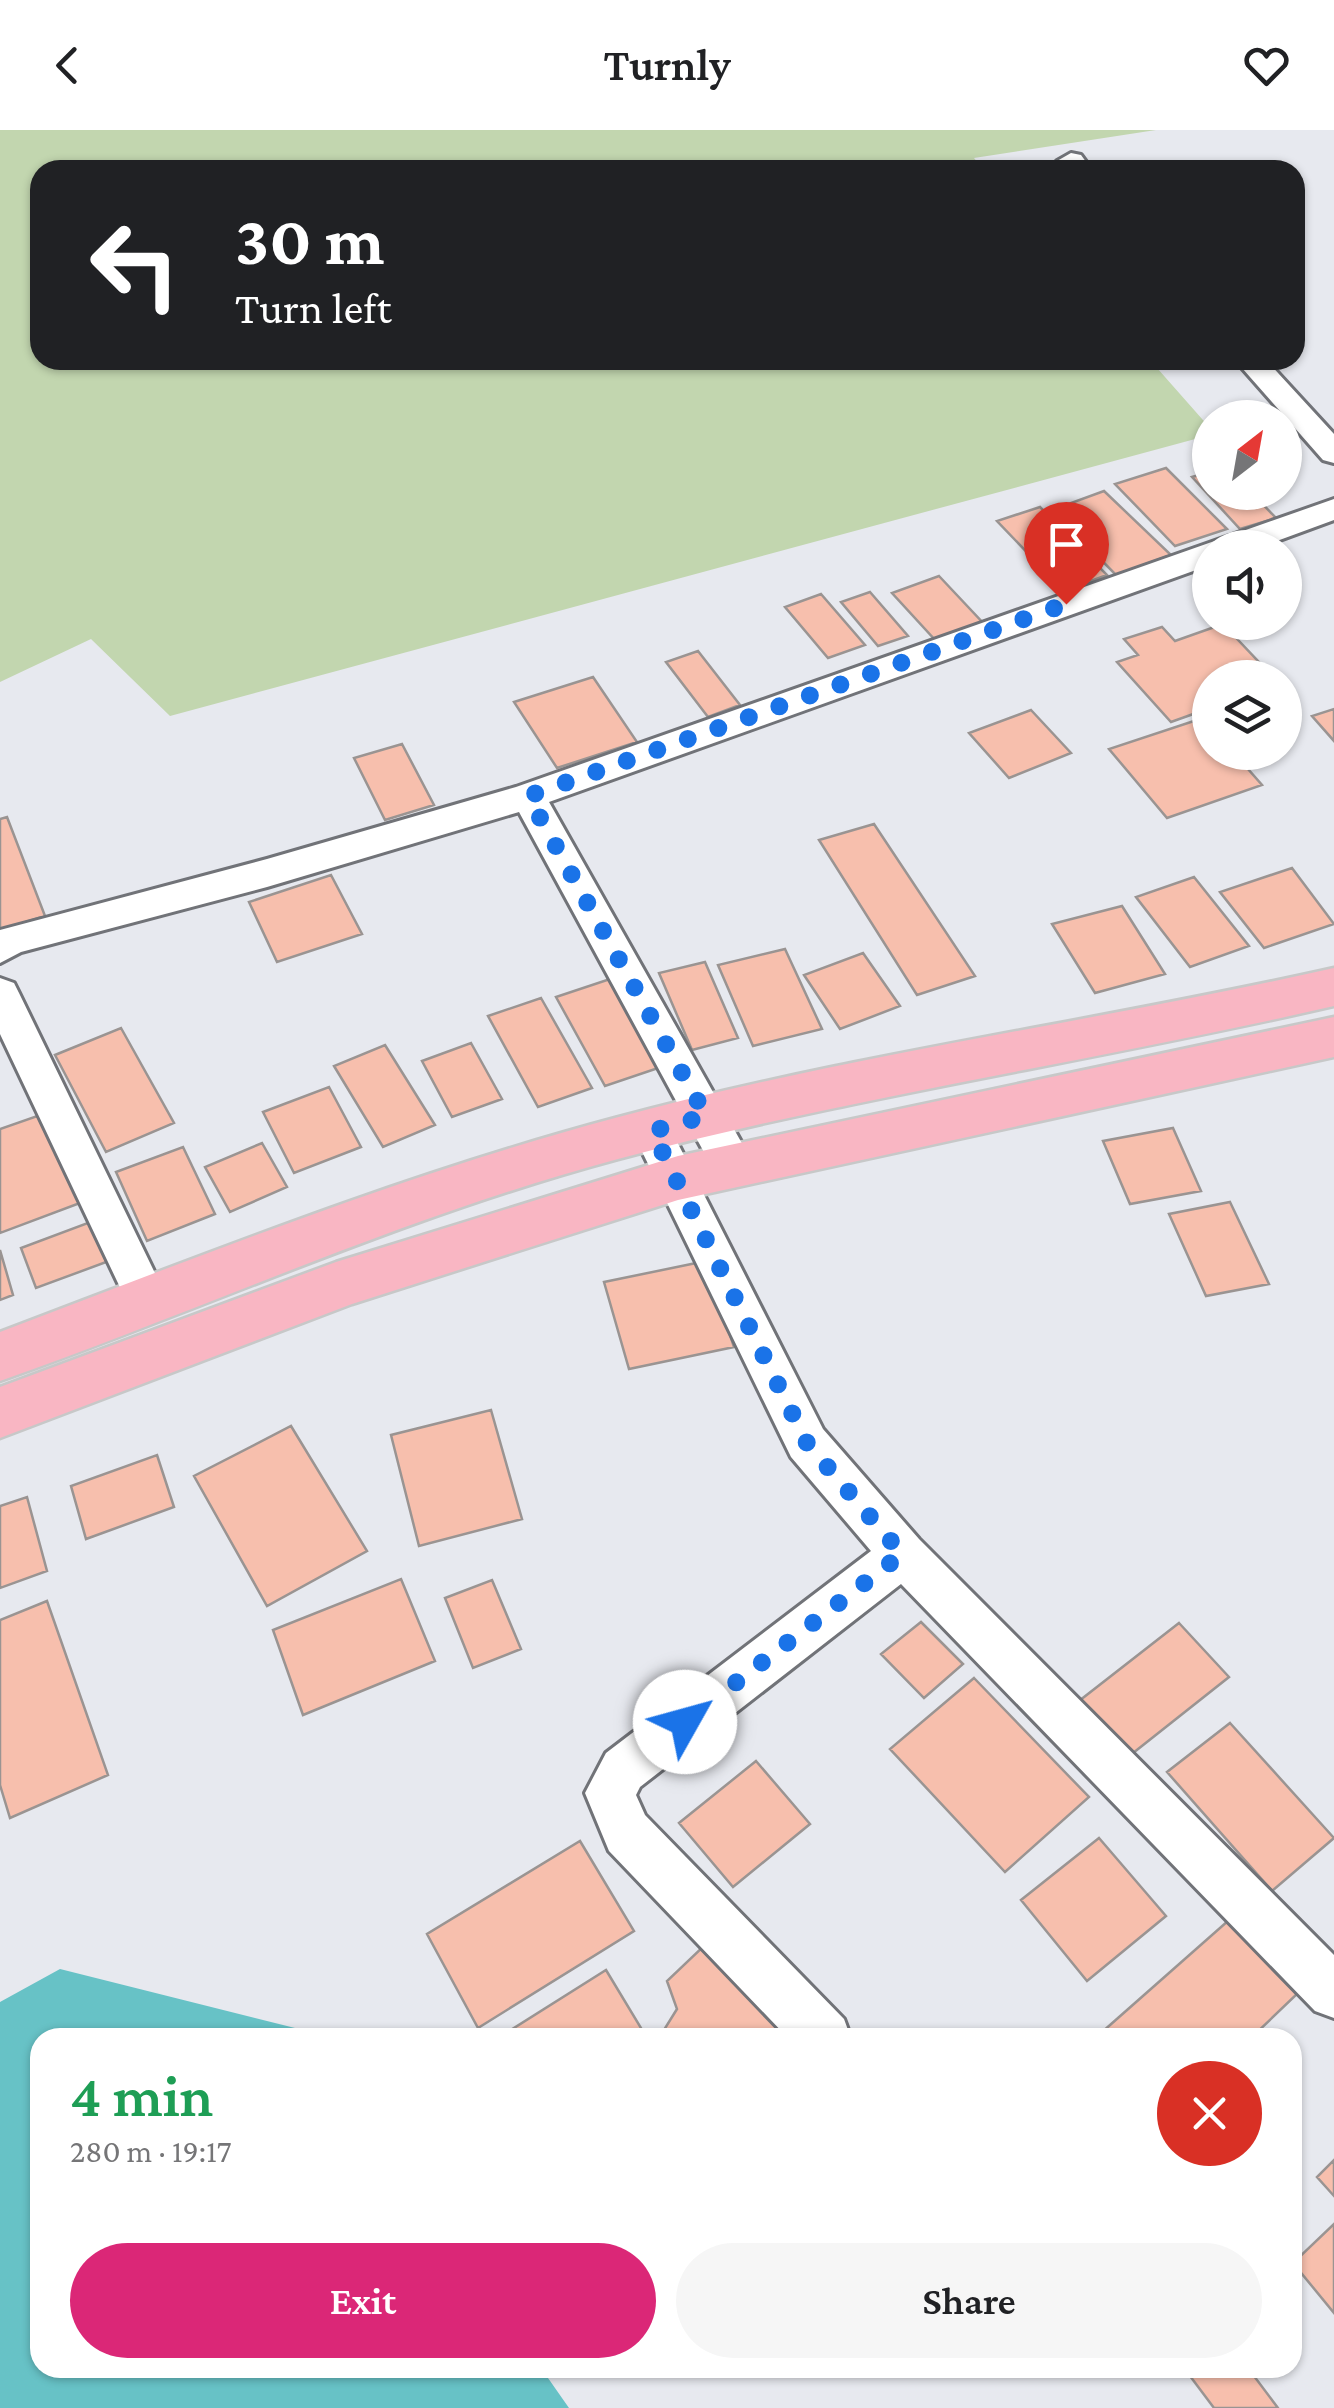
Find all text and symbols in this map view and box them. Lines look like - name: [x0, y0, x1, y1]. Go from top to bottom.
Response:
- icon: back: [40, 38, 95, 93]
- icon: heart: [1239, 38, 1294, 93]
- text: Turnly: [603, 40, 731, 90]
- icon: left: [70, 200, 200, 330]
- text: 30 m: [235, 201, 384, 279]
- text: Turn left: [235, 283, 392, 333]
- north arrow: [1192, 400, 1302, 510]
- map controls: [1192, 400, 1302, 770]
- pin: [1024, 502, 1109, 605]
- icon: arrive: [1039, 517, 1094, 572]
- button: sound: [1192, 530, 1302, 640]
- button: layers: [1192, 660, 1302, 770]
- position arrow: [633, 1670, 737, 1774]
- button: close: [1157, 2061, 1262, 2166]
- text: 4 min: [70, 2062, 213, 2129]
- text: 280 m · 19:17: [70, 2133, 232, 2169]
- button: Exit: [70, 2243, 656, 2358]
- button: Share: [676, 2243, 1262, 2358]

